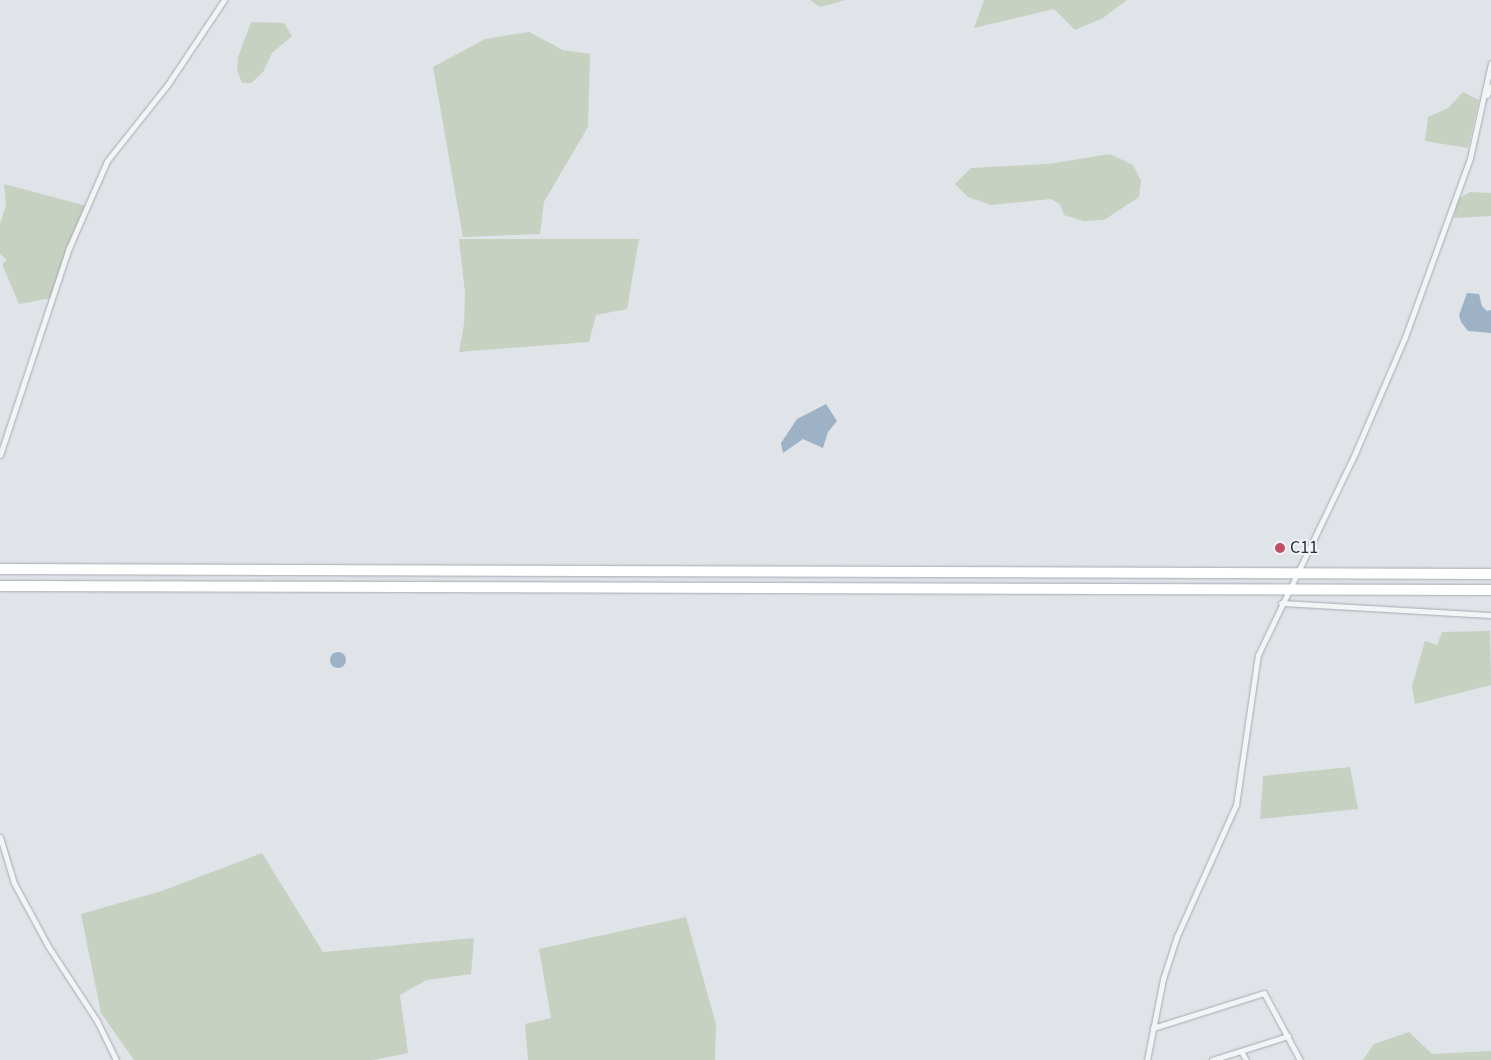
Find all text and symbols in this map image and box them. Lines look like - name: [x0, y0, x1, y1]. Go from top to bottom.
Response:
- place label: C11: [1290, 537, 1318, 559]
- marker: C11: [1274, 542, 1286, 554]

